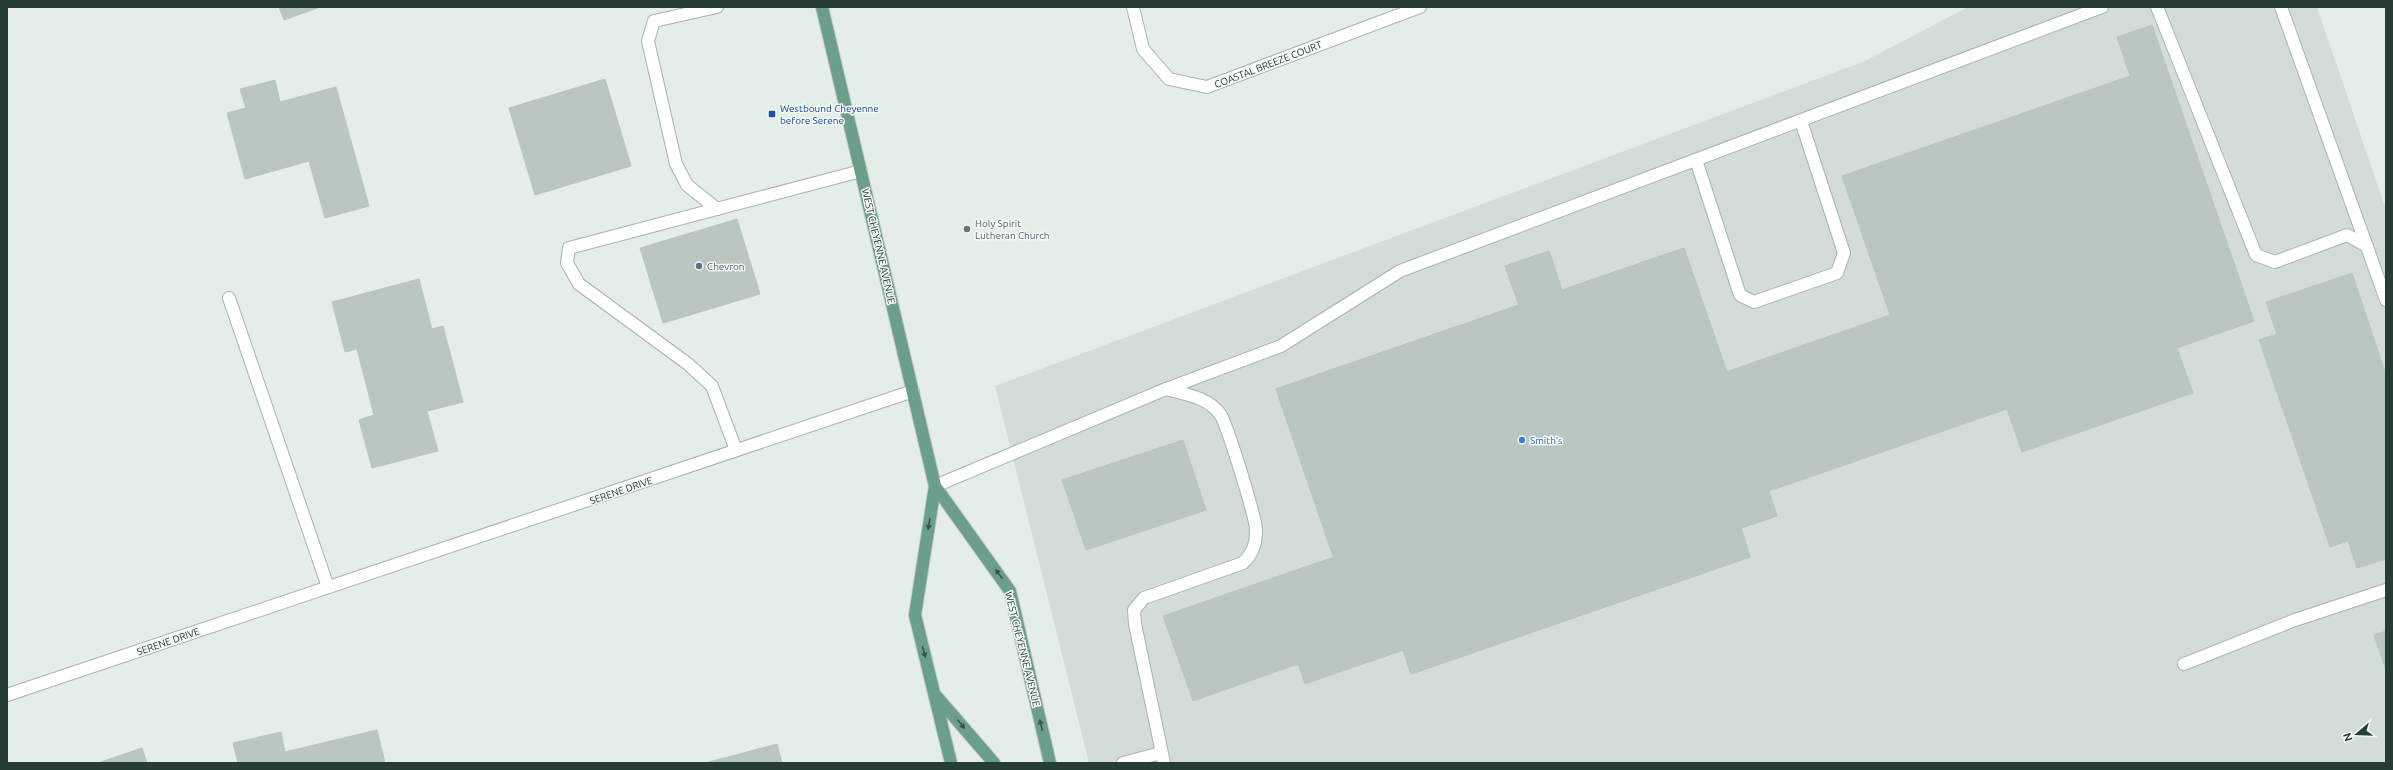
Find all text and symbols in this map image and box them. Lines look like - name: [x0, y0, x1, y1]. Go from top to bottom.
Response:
- street label: COASTAL BREEZE COURT: [1213, 39, 1324, 90]
- place label: Westbound Cheyenne before Serene: [780, 103, 879, 126]
- marker: Westbound Cheyenne before Serene: [767, 109, 777, 119]
- street label: WEST CHEYENNE AVENUE: [860, 188, 897, 305]
- place label: Holy Spirit Lutheran Church: [975, 218, 1050, 241]
- marker: Holy Spirit Lutheran Church: [962, 224, 972, 234]
- marker: Chevron: [694, 261, 704, 271]
- place label: Chevron: [707, 261, 745, 272]
- marker: Smith's: [1517, 435, 1527, 445]
- place label: Smith's: [1530, 435, 1562, 446]
- street label: SERENE DRIVE: [588, 474, 654, 506]
- one-way arrow: [926, 518, 932, 530]
- one-way arrow: [994, 569, 1003, 580]
- street label: WEST CHEYENNE AVENUE: [1003, 591, 1042, 708]
- street label: SERENE DRIVE: [135, 625, 201, 657]
- one-way arrow: [922, 646, 928, 658]
- north arrow: [2337, 714, 2377, 754]
- one-way arrow: [956, 719, 965, 729]
- one-way arrow: [1038, 719, 1044, 731]
- text: N: [2341, 731, 2355, 743]

